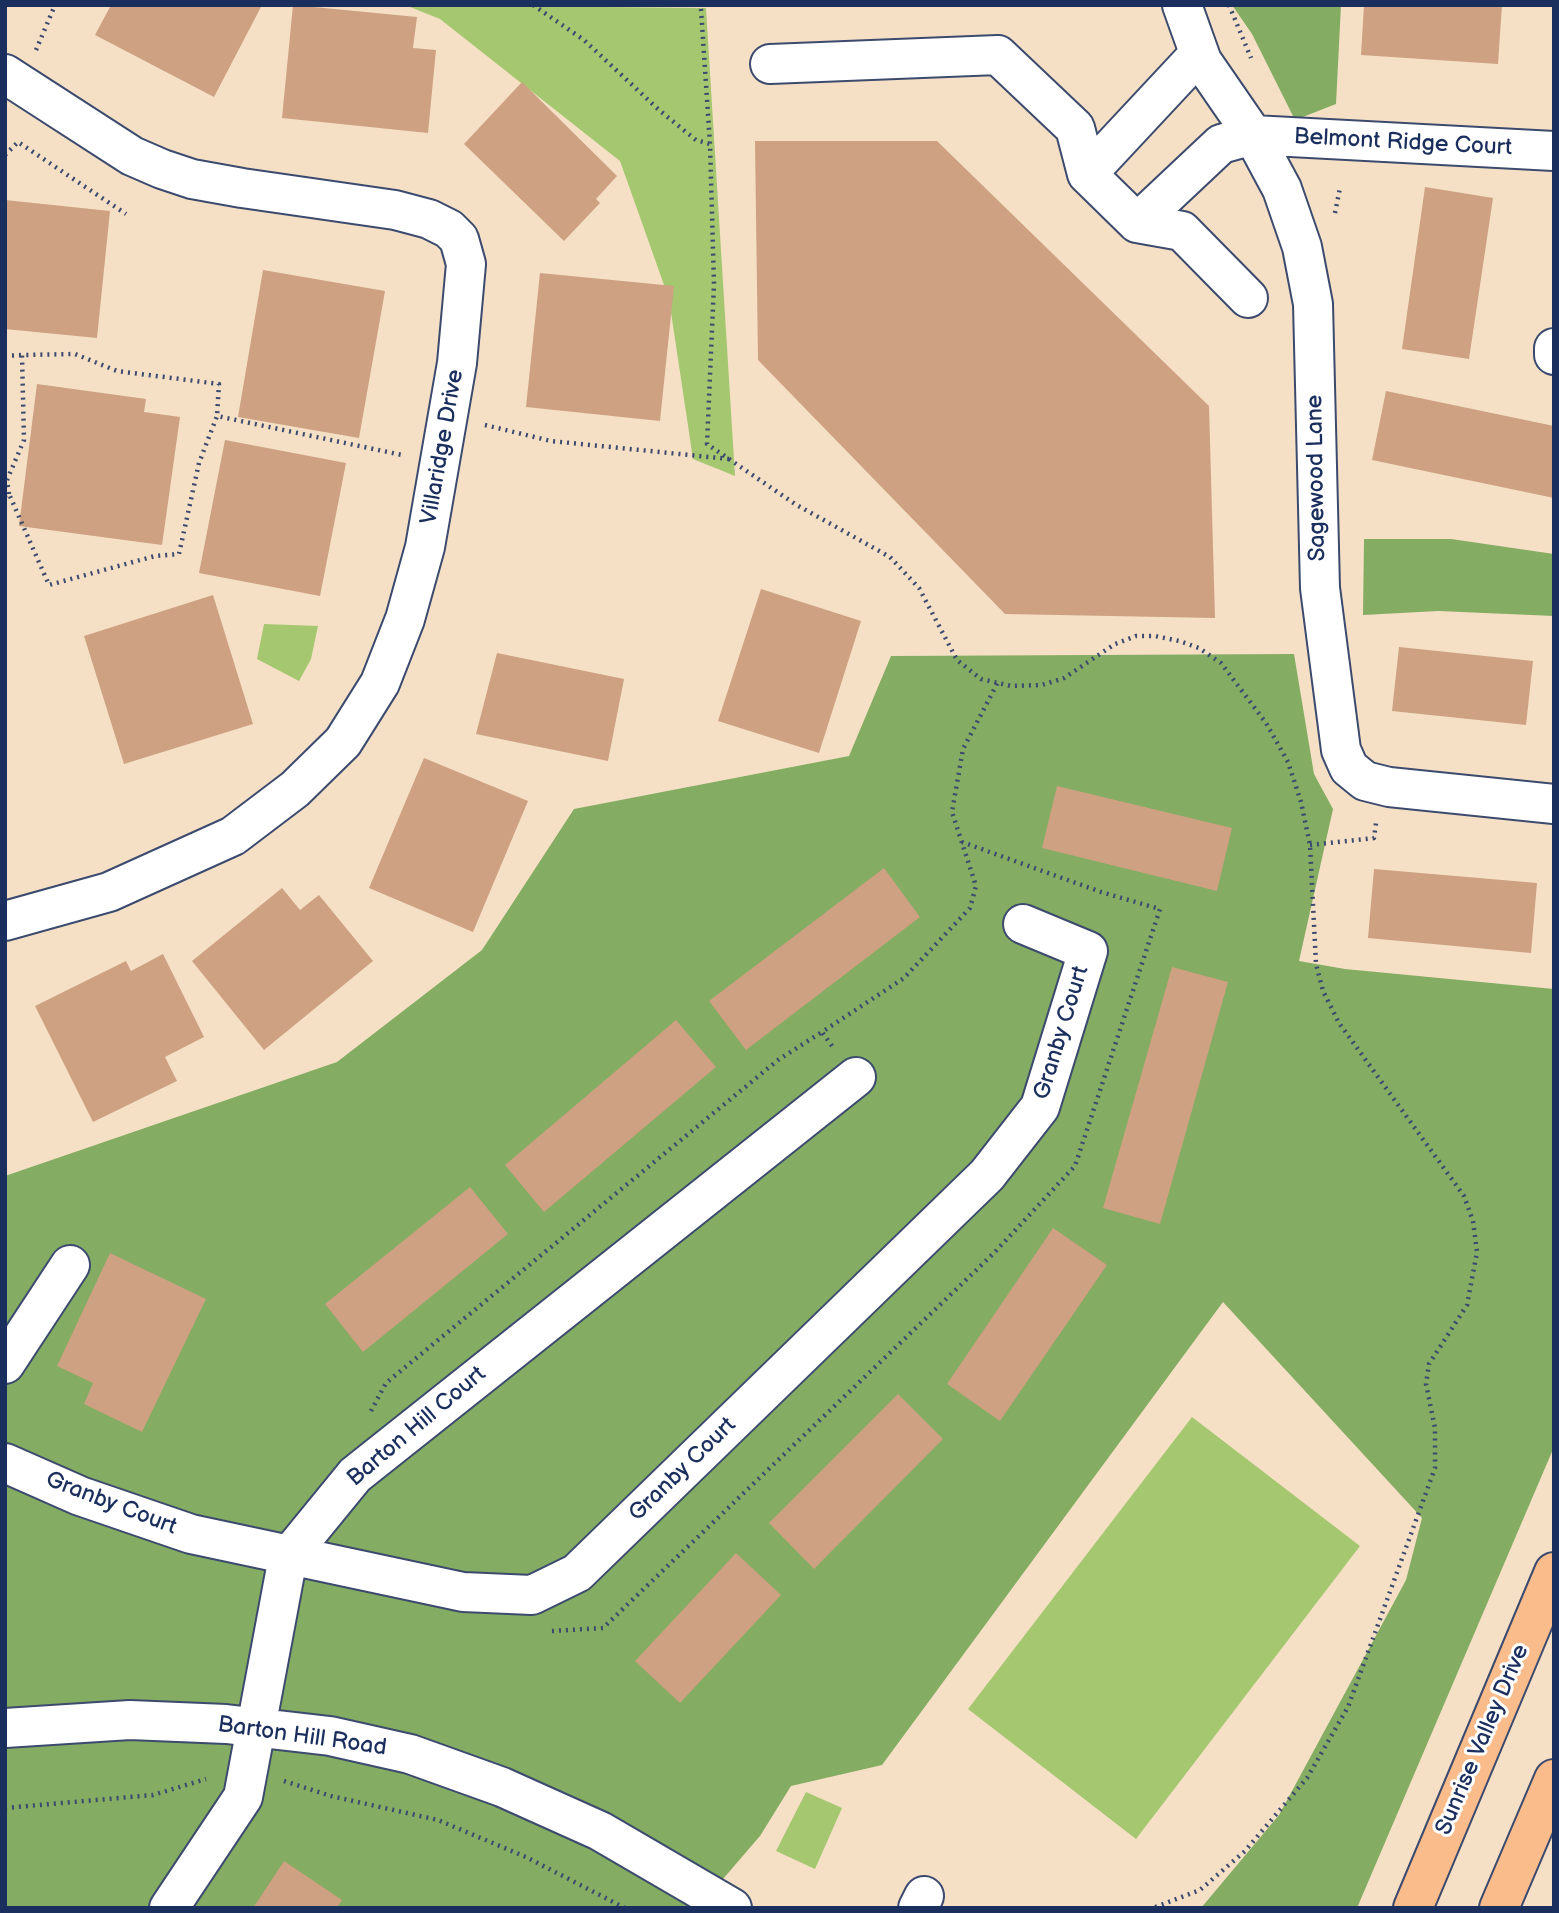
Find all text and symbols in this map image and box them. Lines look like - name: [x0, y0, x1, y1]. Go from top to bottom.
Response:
- street label: Belmont Ridge Court: [1293, 124, 1513, 162]
- street label: Villaridge Drive: [416, 367, 470, 527]
- street label: Sagewood Lane: [1302, 394, 1332, 562]
- street label: Granby Court: [1029, 963, 1095, 1103]
- street label: Barton Hill Court: [342, 1361, 492, 1493]
- street label: Granby Court: [624, 1412, 742, 1528]
- street label: Granby Court: [42, 1466, 180, 1542]
- street label: Sunrise Valley Drive: [1430, 1641, 1536, 1839]
- street label: Barton Hill Road: [216, 1711, 388, 1763]

